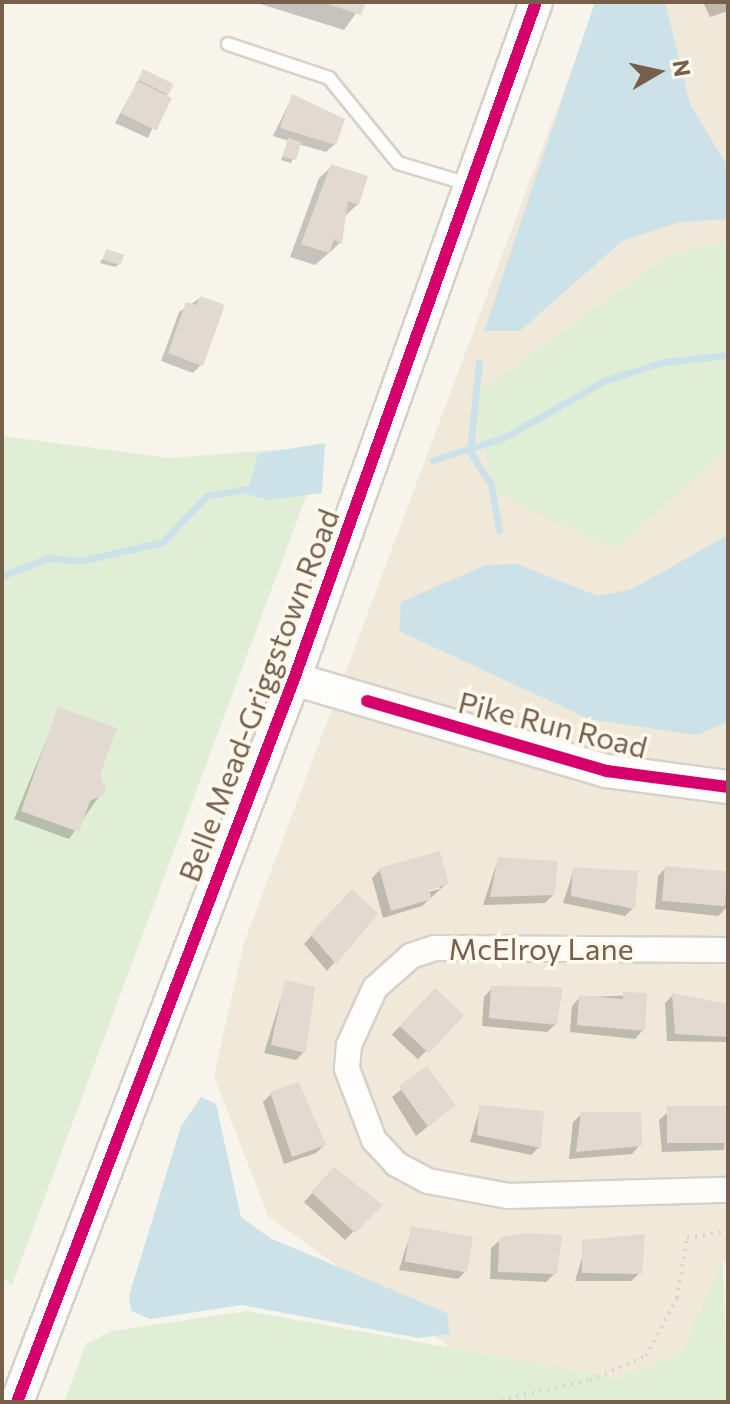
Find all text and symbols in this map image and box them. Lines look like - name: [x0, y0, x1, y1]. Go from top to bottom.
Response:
- north arrow: [618, 32, 698, 112]
- text: N: [668, 58, 697, 78]
- street label: Belle Mead-Griggstown Road: [170, 504, 346, 886]
- street label: Pike Run Road: [455, 683, 651, 765]
- street label: McElroy Lane: [449, 930, 633, 966]

